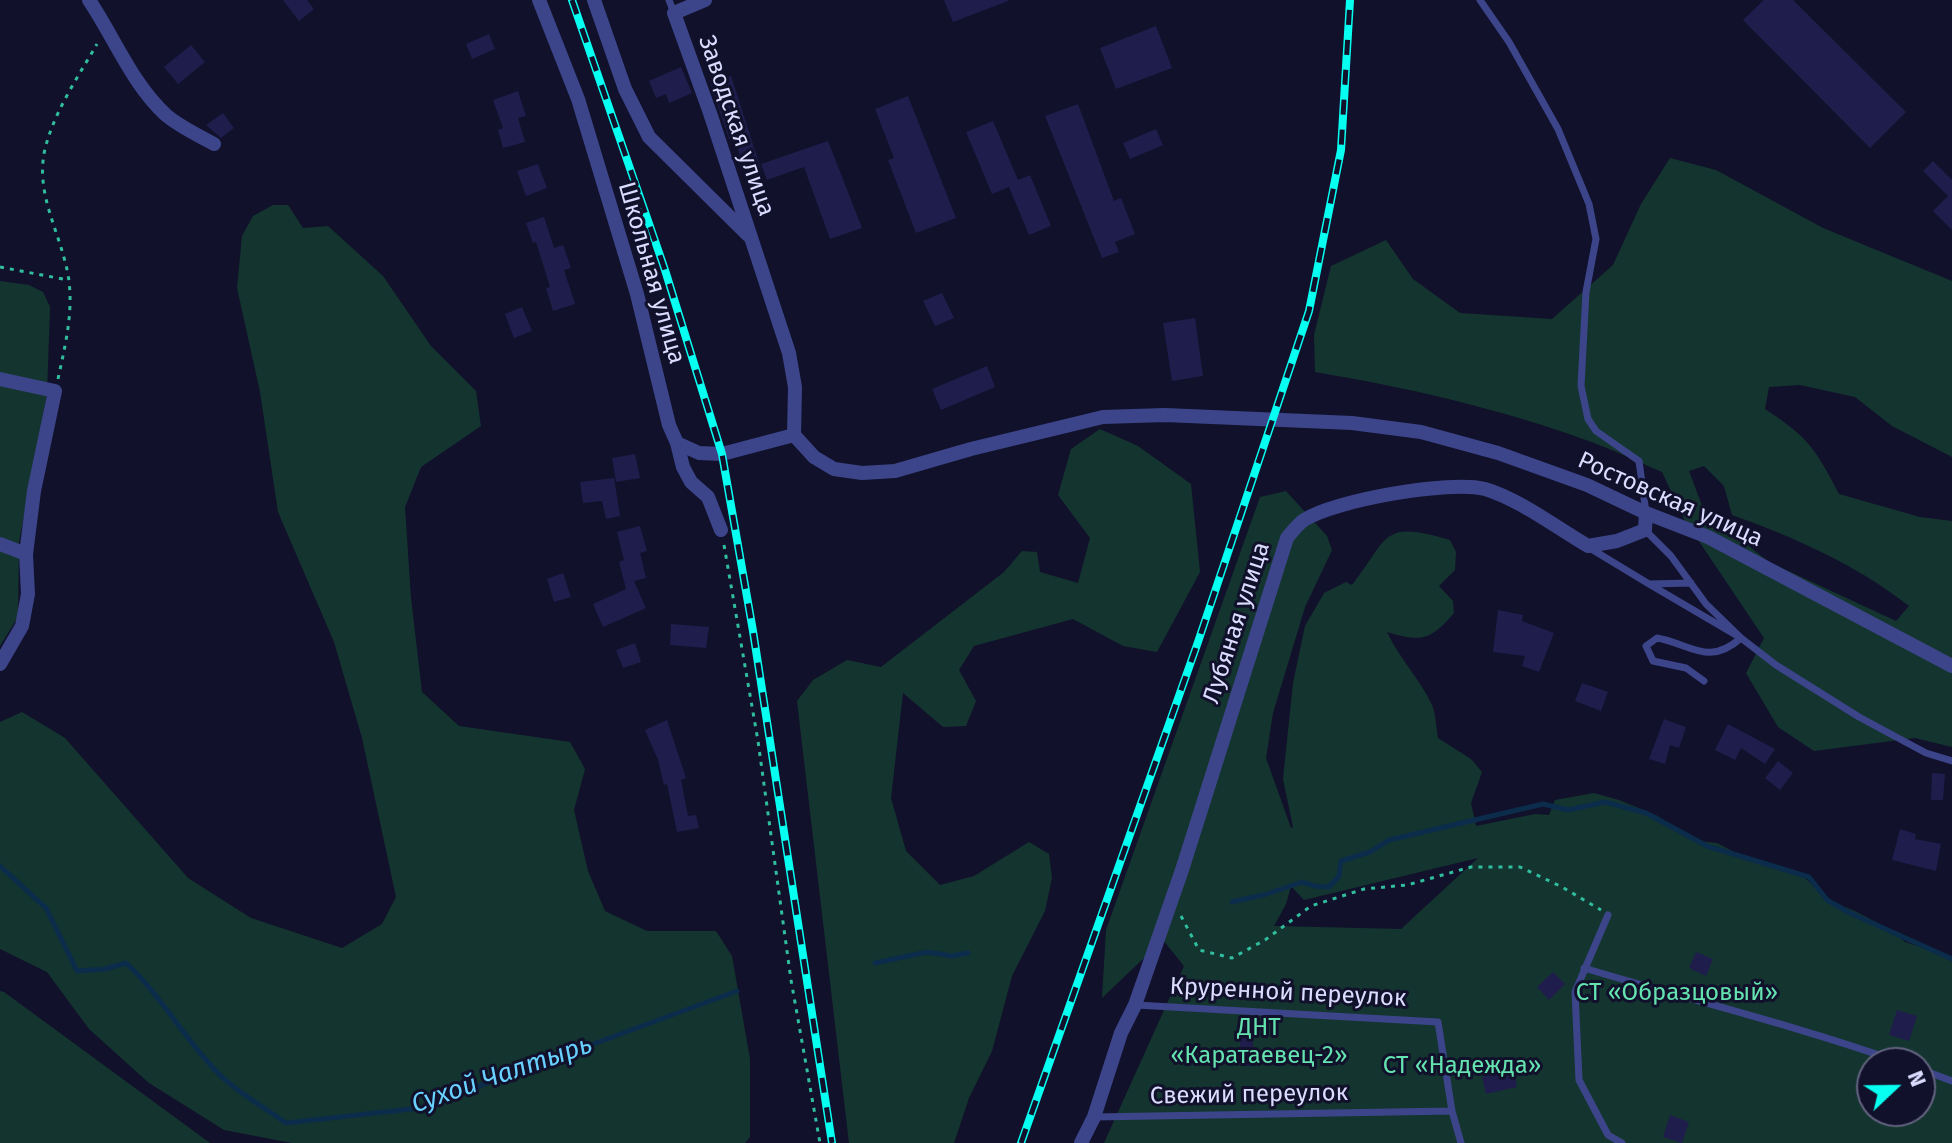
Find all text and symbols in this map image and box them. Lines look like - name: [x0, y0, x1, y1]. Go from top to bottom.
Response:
- street label: Заводская улица: [692, 32, 780, 220]
- street label: Школьная улица: [611, 179, 691, 367]
- street label: Ростовская улица: [1573, 446, 1767, 554]
- street label: Лубяная улица: [1197, 539, 1277, 707]
- street label: Круренной переулок: [1169, 972, 1407, 1014]
- park label: СТ «Образцовый»: [1576, 979, 1778, 1007]
- park label: ДНТ «Каратаевец-2»: [1170, 1014, 1348, 1070]
- water label: Сухой Чалтырь: [407, 1029, 597, 1121]
- north arrow: [1856, 1047, 1936, 1127]
- park label: СТ «Надежда»: [1383, 1052, 1541, 1080]
- text: N: [1902, 1067, 1932, 1090]
- street label: Свежий переулок: [1150, 1079, 1348, 1111]

